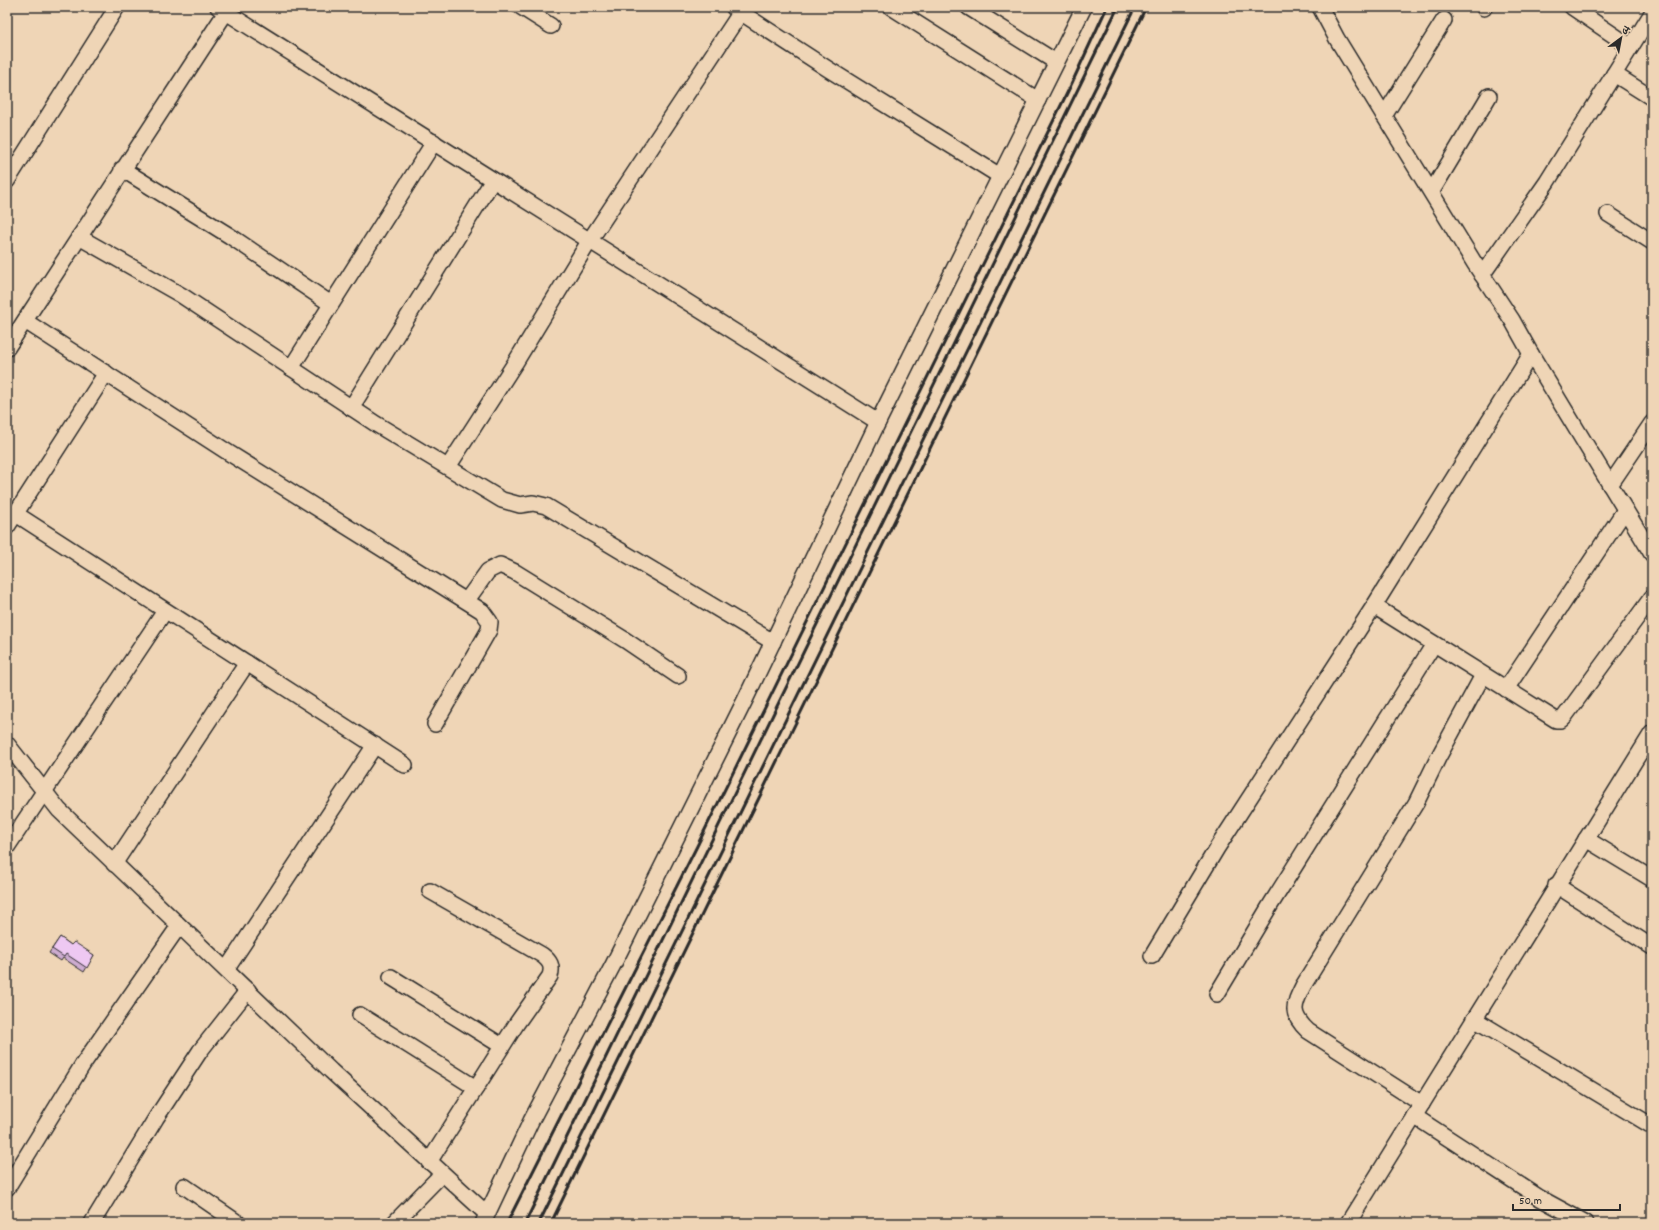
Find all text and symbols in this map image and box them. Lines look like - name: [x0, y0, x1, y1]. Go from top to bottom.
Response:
- north arrow: [1601, 18, 1641, 58]
- text: उ: [1618, 22, 1633, 40]
- scale bar: [1513, 1186, 1620, 1212]
- text: 50 m: [1519, 1193, 1542, 1210]

